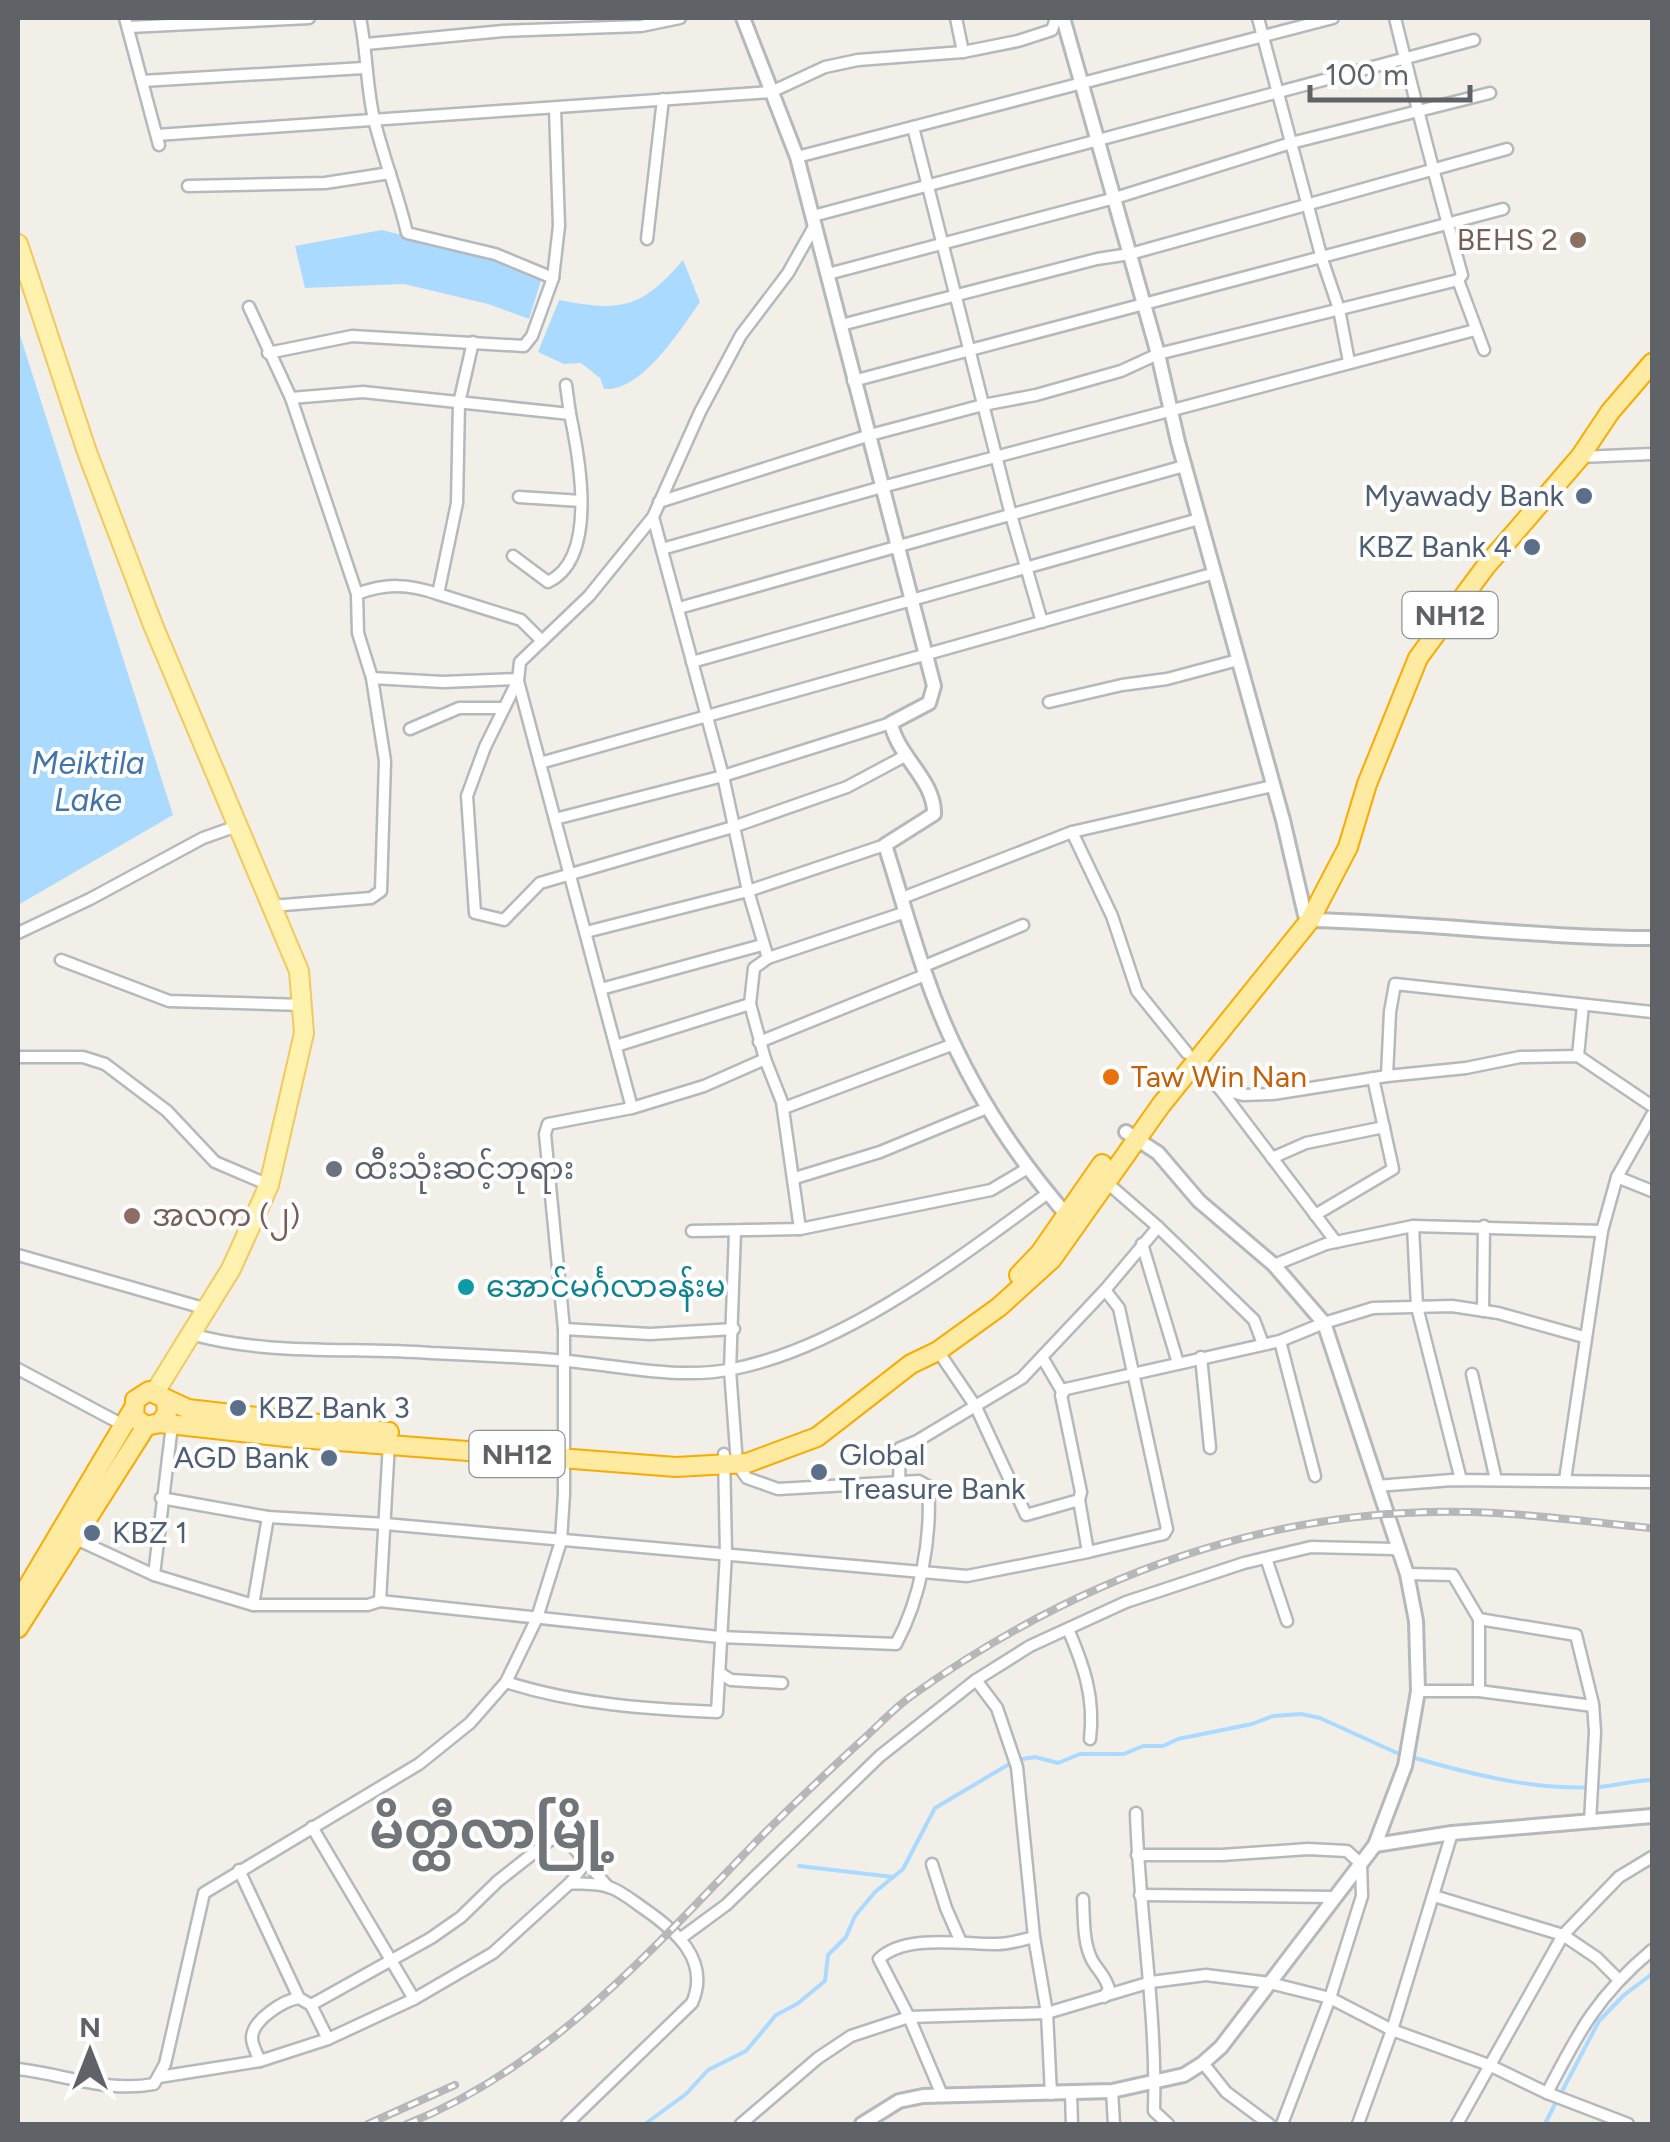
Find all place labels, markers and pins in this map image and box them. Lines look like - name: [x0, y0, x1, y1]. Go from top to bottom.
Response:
- place label: BEHS 2: [1457, 221, 1558, 258]
- marker: BEHS 2: [1567, 229, 1589, 251]
- place label: Myawady Bank: [1364, 477, 1564, 514]
- marker: Myawady Bank: [1573, 485, 1595, 507]
- place label: KBZ Bank 4: [1358, 528, 1512, 565]
- marker: KBZ Bank 4: [1521, 536, 1543, 558]
- place label: Taw Win Nan: [1131, 1058, 1307, 1095]
- marker: Taw Win Nan: [1100, 1066, 1122, 1088]
- place label: ထီးသုံးဆင့်ဘုရား: [354, 1147, 574, 1194]
- marker: ထီးသုံးဆင့်ဘုရား: [323, 1158, 345, 1180]
- place label: အလက (၂): [152, 1197, 300, 1241]
- marker: အလက (၂): [121, 1205, 143, 1227]
- place label: အောင်မင်္ဂလာခန်းမ: [486, 1265, 726, 1312]
- marker: အောင်မင်္ဂလာခန်းမ: [455, 1276, 477, 1298]
- place label: KBZ Bank 3: [258, 1389, 410, 1426]
- marker: KBZ Bank 3: [227, 1397, 249, 1419]
- place label: Global Treasure Bank: [839, 1436, 1026, 1507]
- place label: AGD Bank: [174, 1439, 309, 1476]
- marker: AGD Bank: [318, 1447, 340, 1469]
- marker: Global Treasure Bank: [808, 1461, 830, 1483]
- place label: KBZ 1: [112, 1514, 188, 1551]
- marker: KBZ 1: [81, 1522, 103, 1544]

